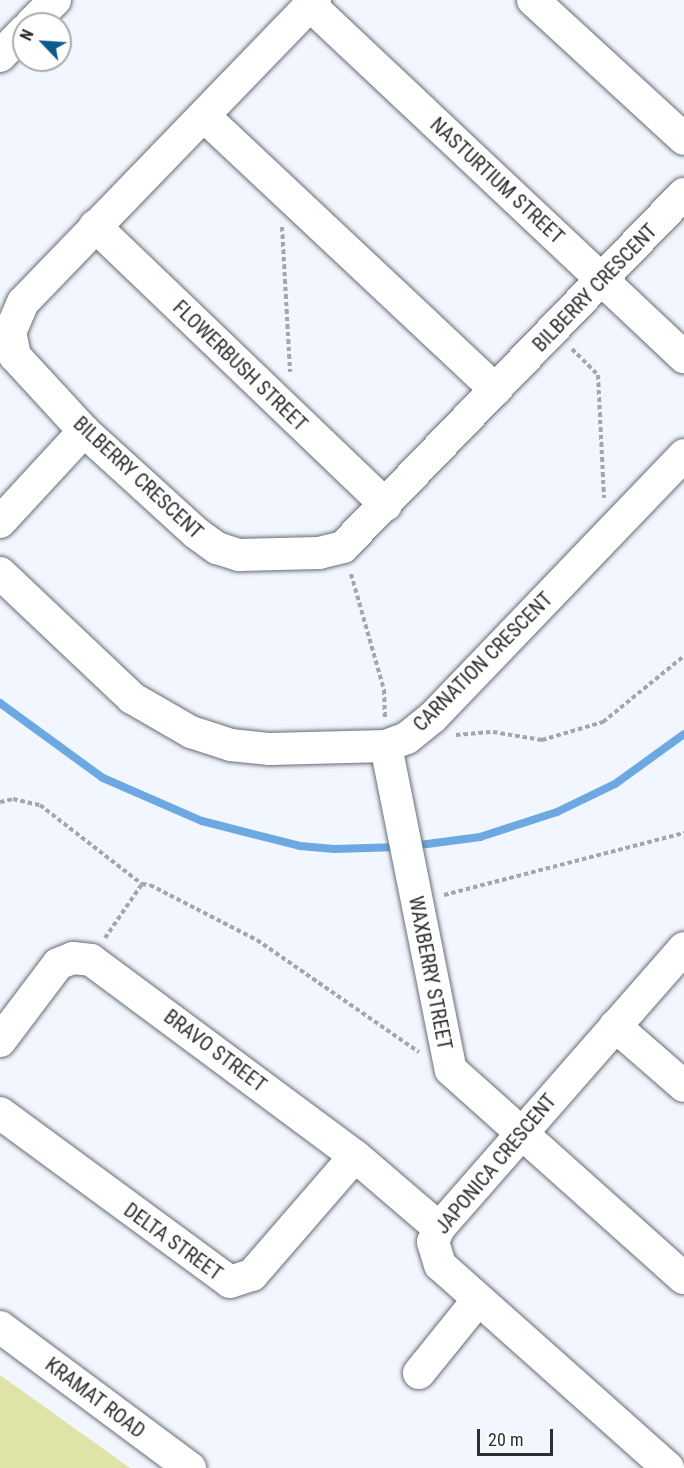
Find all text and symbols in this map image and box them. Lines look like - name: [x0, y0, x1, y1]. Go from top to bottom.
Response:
- north arrow: [12, 12, 72, 72]
- text: N: [16, 27, 38, 43]
- street label: NASTURTIUM STREET: [425, 113, 569, 249]
- street label: BILBERRY CRESCENT: [528, 219, 662, 357]
- street label: FLOWERBUSH STREET: [168, 296, 312, 436]
- street label: BILBERRY CRESCENT: [68, 412, 208, 544]
- street label: CARNATION CRESCENT: [408, 587, 558, 737]
- street label: WAXBERRY STREET: [403, 894, 457, 1052]
- street label: BRAVO STREET: [159, 1005, 271, 1097]
- street label: JAPONICA CRESCENT: [431, 1089, 561, 1239]
- street label: DELTA STREET: [119, 1198, 227, 1286]
- street label: KRAMAT ROAD: [40, 1353, 150, 1443]
- scale bar: [480, 1417, 556, 1455]
- text: 20 m: [488, 1429, 523, 1450]

